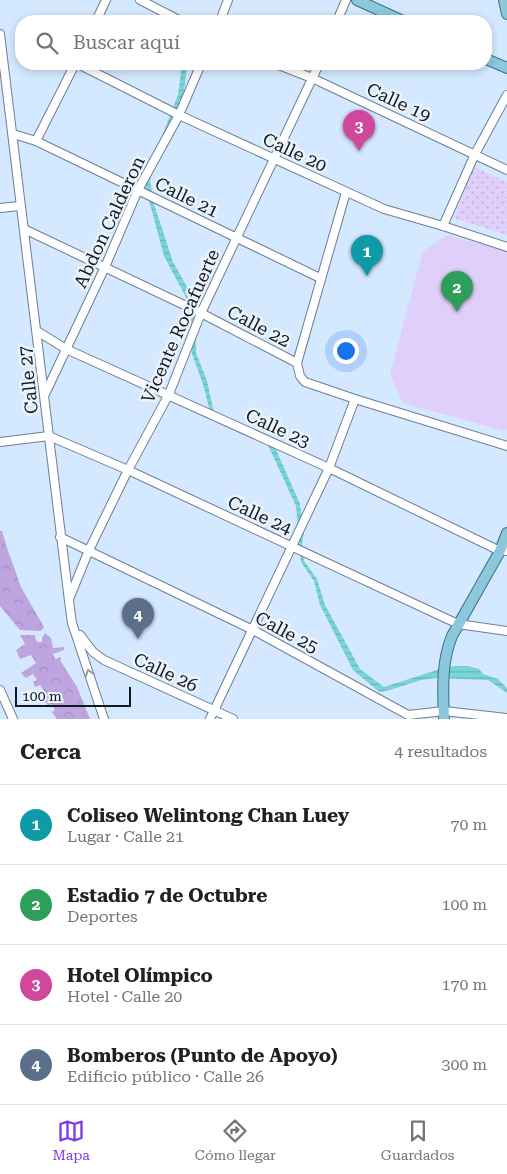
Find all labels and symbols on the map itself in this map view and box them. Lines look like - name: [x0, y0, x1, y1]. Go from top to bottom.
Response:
- street label: Calle 19: [364, 78, 434, 126]
- pin: 3: [343, 110, 375, 151]
- street label: Calle 20: [260, 128, 330, 176]
- street label: Abdon Calderon: [69, 153, 149, 291]
- street label: Calle 21: [152, 173, 222, 221]
- pin: 1: [351, 235, 383, 276]
- street label: Vicente Rocafuerte: [137, 246, 223, 406]
- pin: 2: [441, 271, 473, 312]
- street label: Calle 22: [224, 301, 294, 351]
- your location: [333, 338, 359, 364]
- street label: Calle 27: [14, 345, 42, 415]
- street label: Calle 23: [243, 404, 313, 452]
- street label: Calle 24: [225, 491, 295, 539]
- pin: 4: [122, 598, 154, 639]
- street label: Calle 25: [252, 607, 322, 657]
- street label: Calle 26: [131, 648, 201, 696]
- one-way arrow: [85, 669, 95, 677]
- scale bar: [15, 684, 131, 707]

